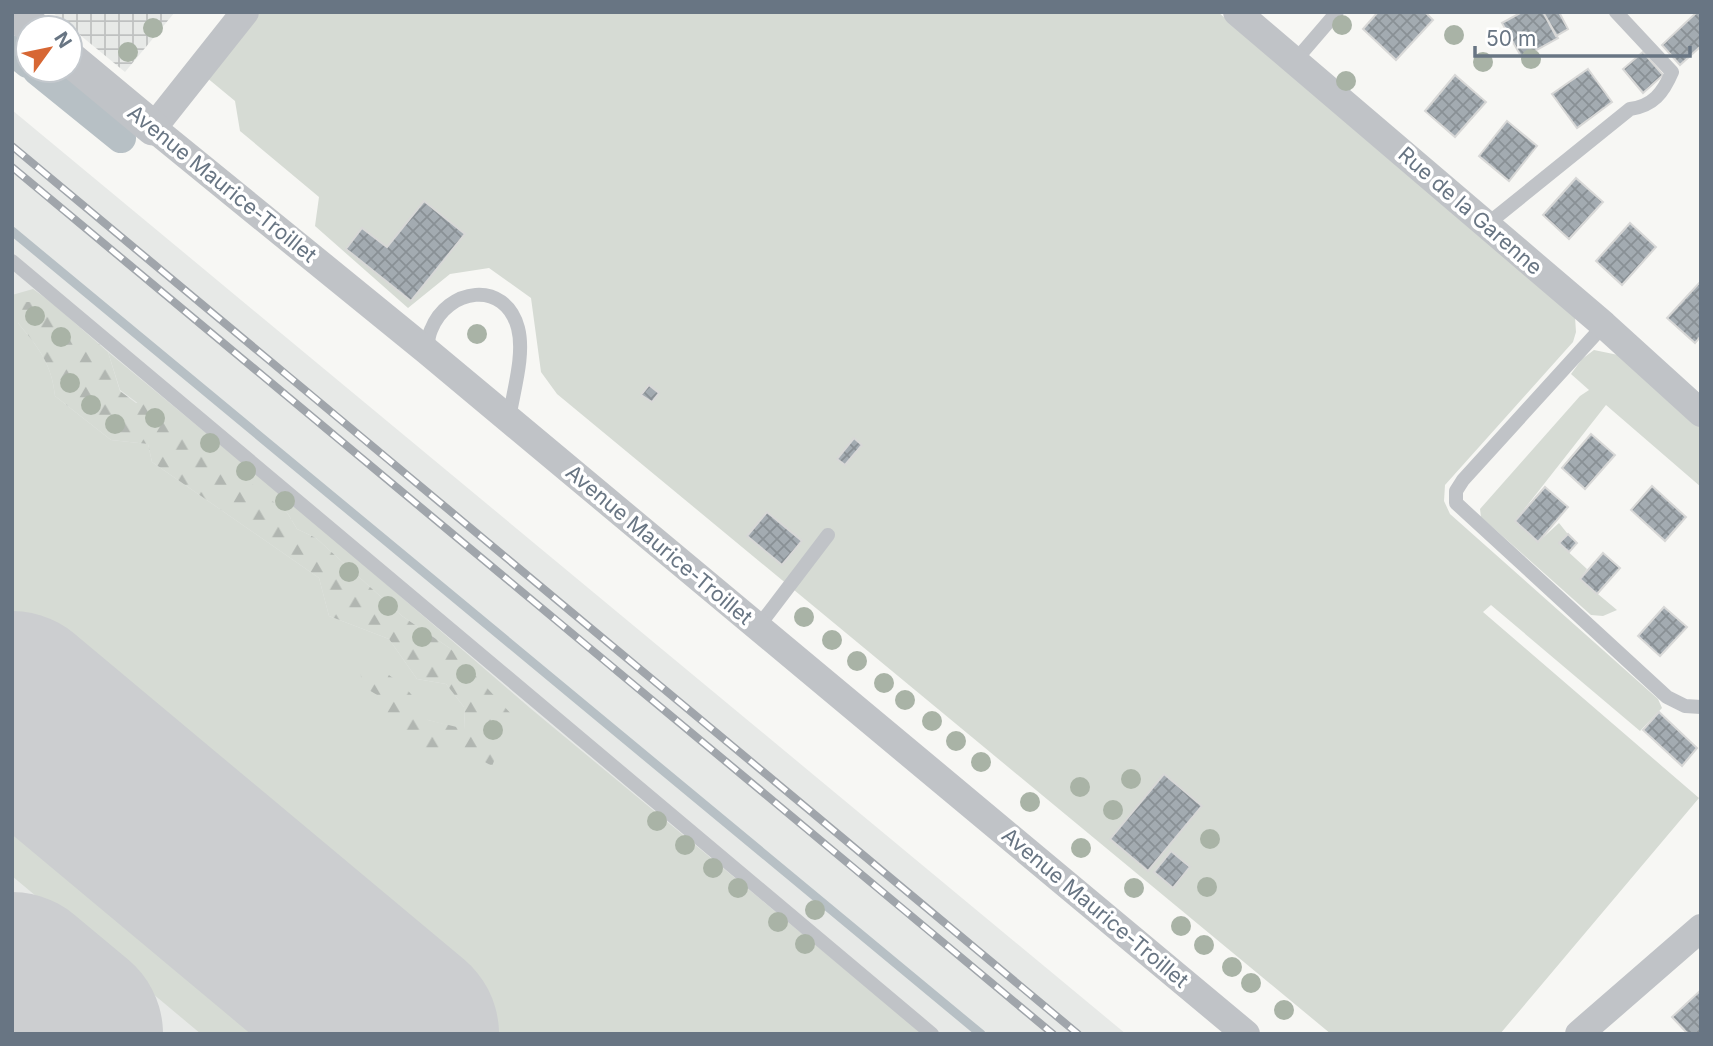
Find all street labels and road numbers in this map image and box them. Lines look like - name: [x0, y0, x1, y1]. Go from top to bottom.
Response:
- street label: Avenue Maurice-Troillet: [123, 100, 322, 267]
- street label: Rue de la Garenne: [1393, 141, 1547, 280]
- street label: Avenue Maurice-Troillet: [561, 459, 758, 630]
- street label: Avenue Maurice-Troillet: [997, 822, 1194, 993]

